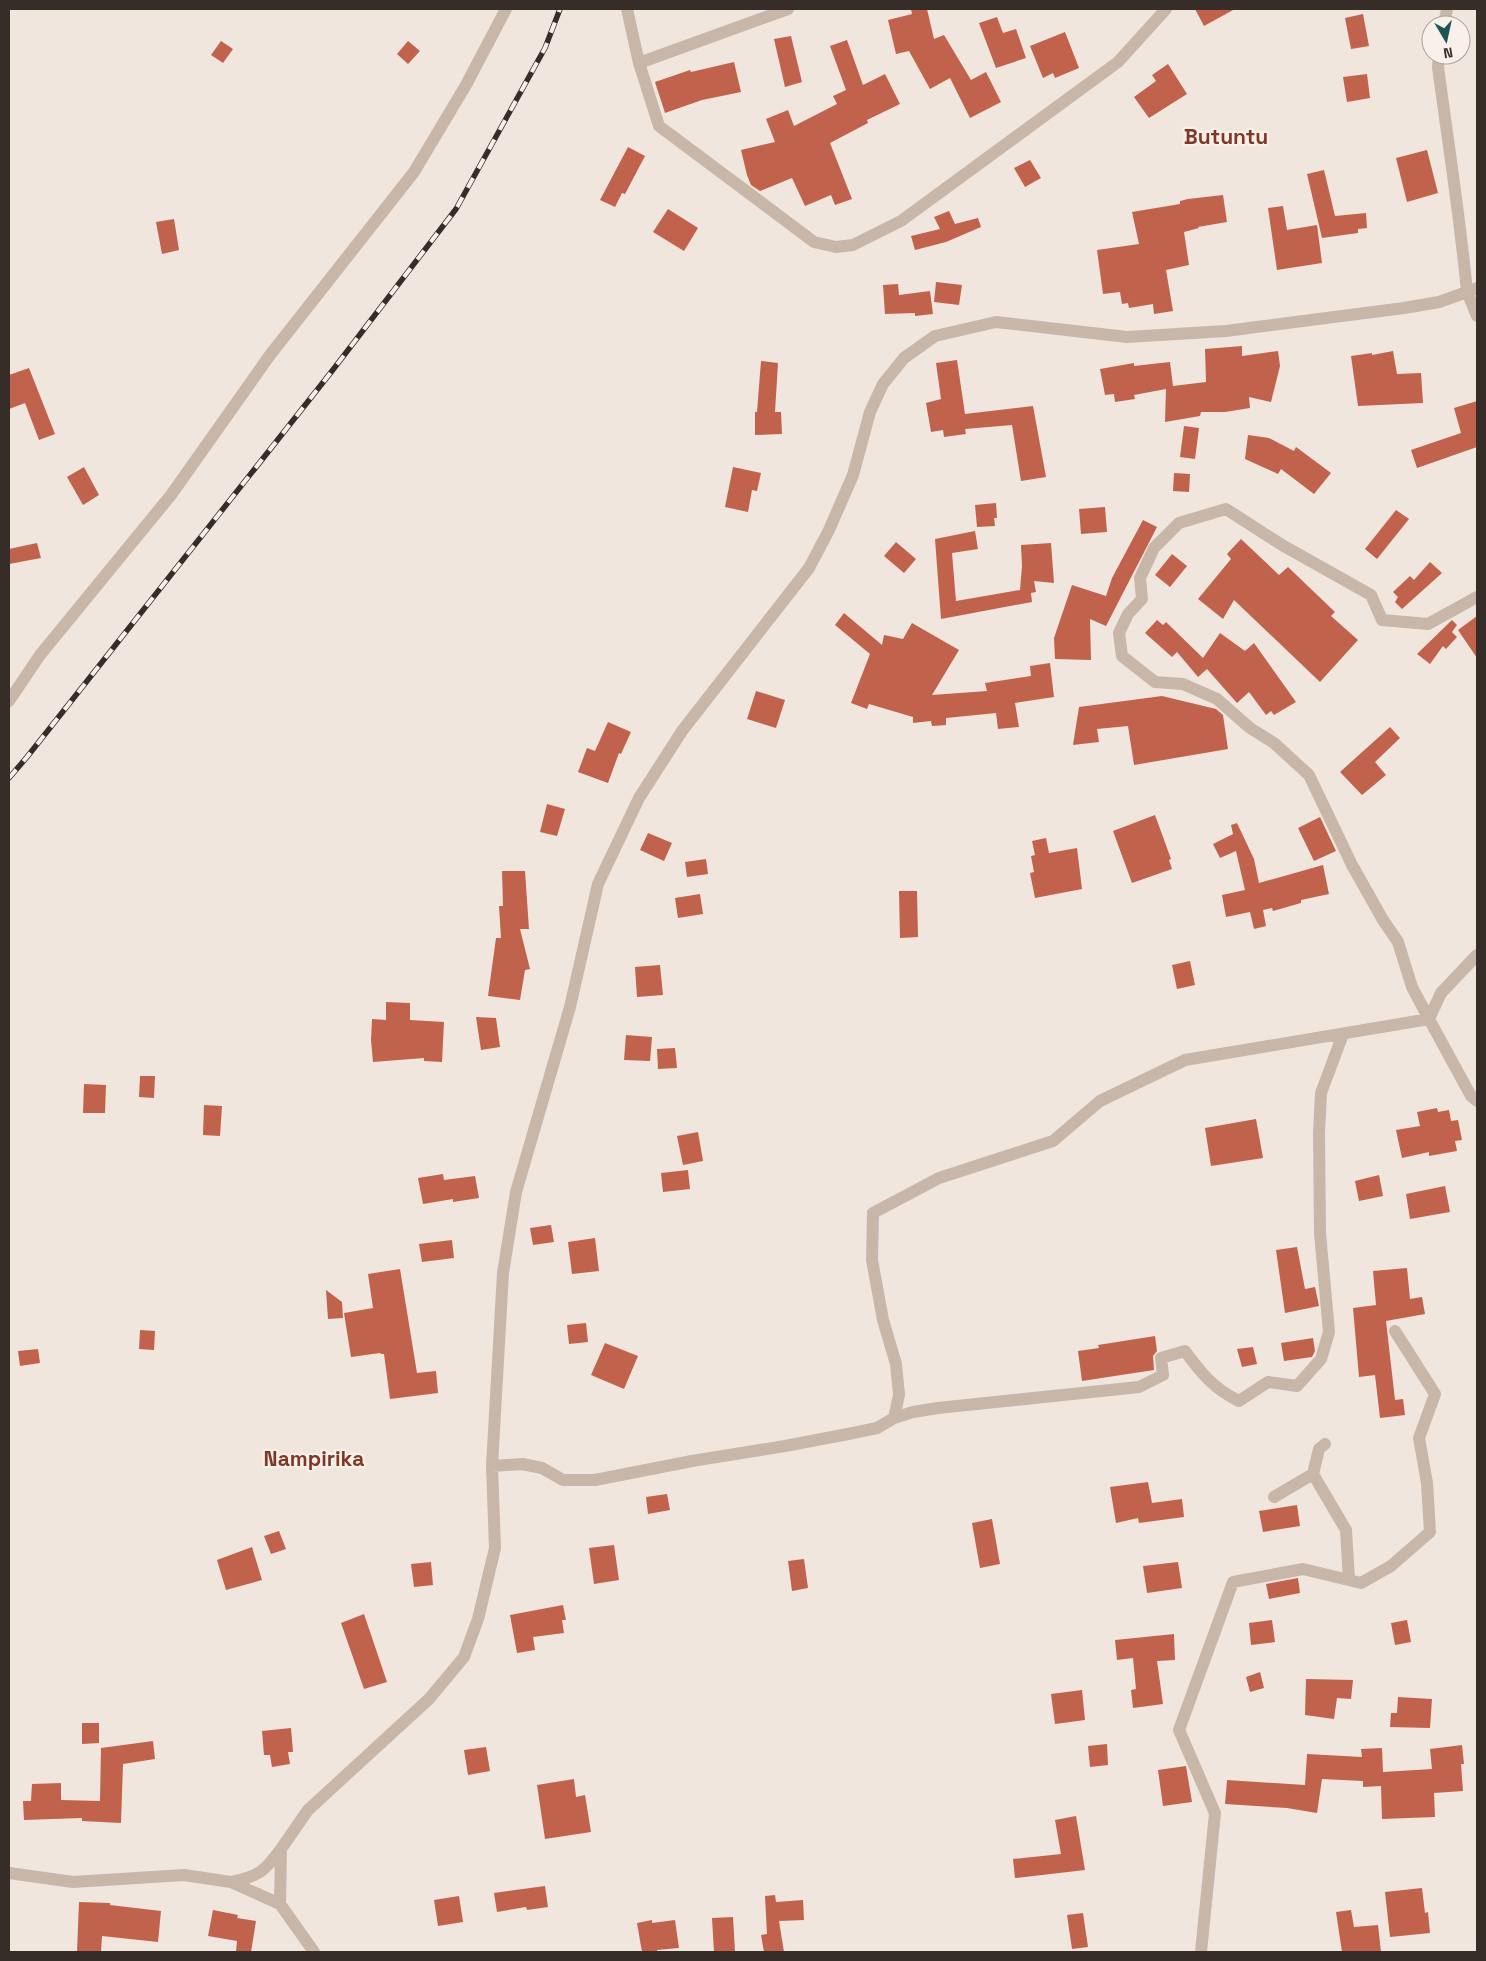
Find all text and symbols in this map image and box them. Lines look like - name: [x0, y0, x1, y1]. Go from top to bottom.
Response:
- north arrow: [1421, 15, 1471, 65]
- text: N: [1442, 43, 1454, 62]
- district label: Butuntu: [1184, 123, 1268, 150]
- district label: Nampirika: [264, 1445, 364, 1472]

